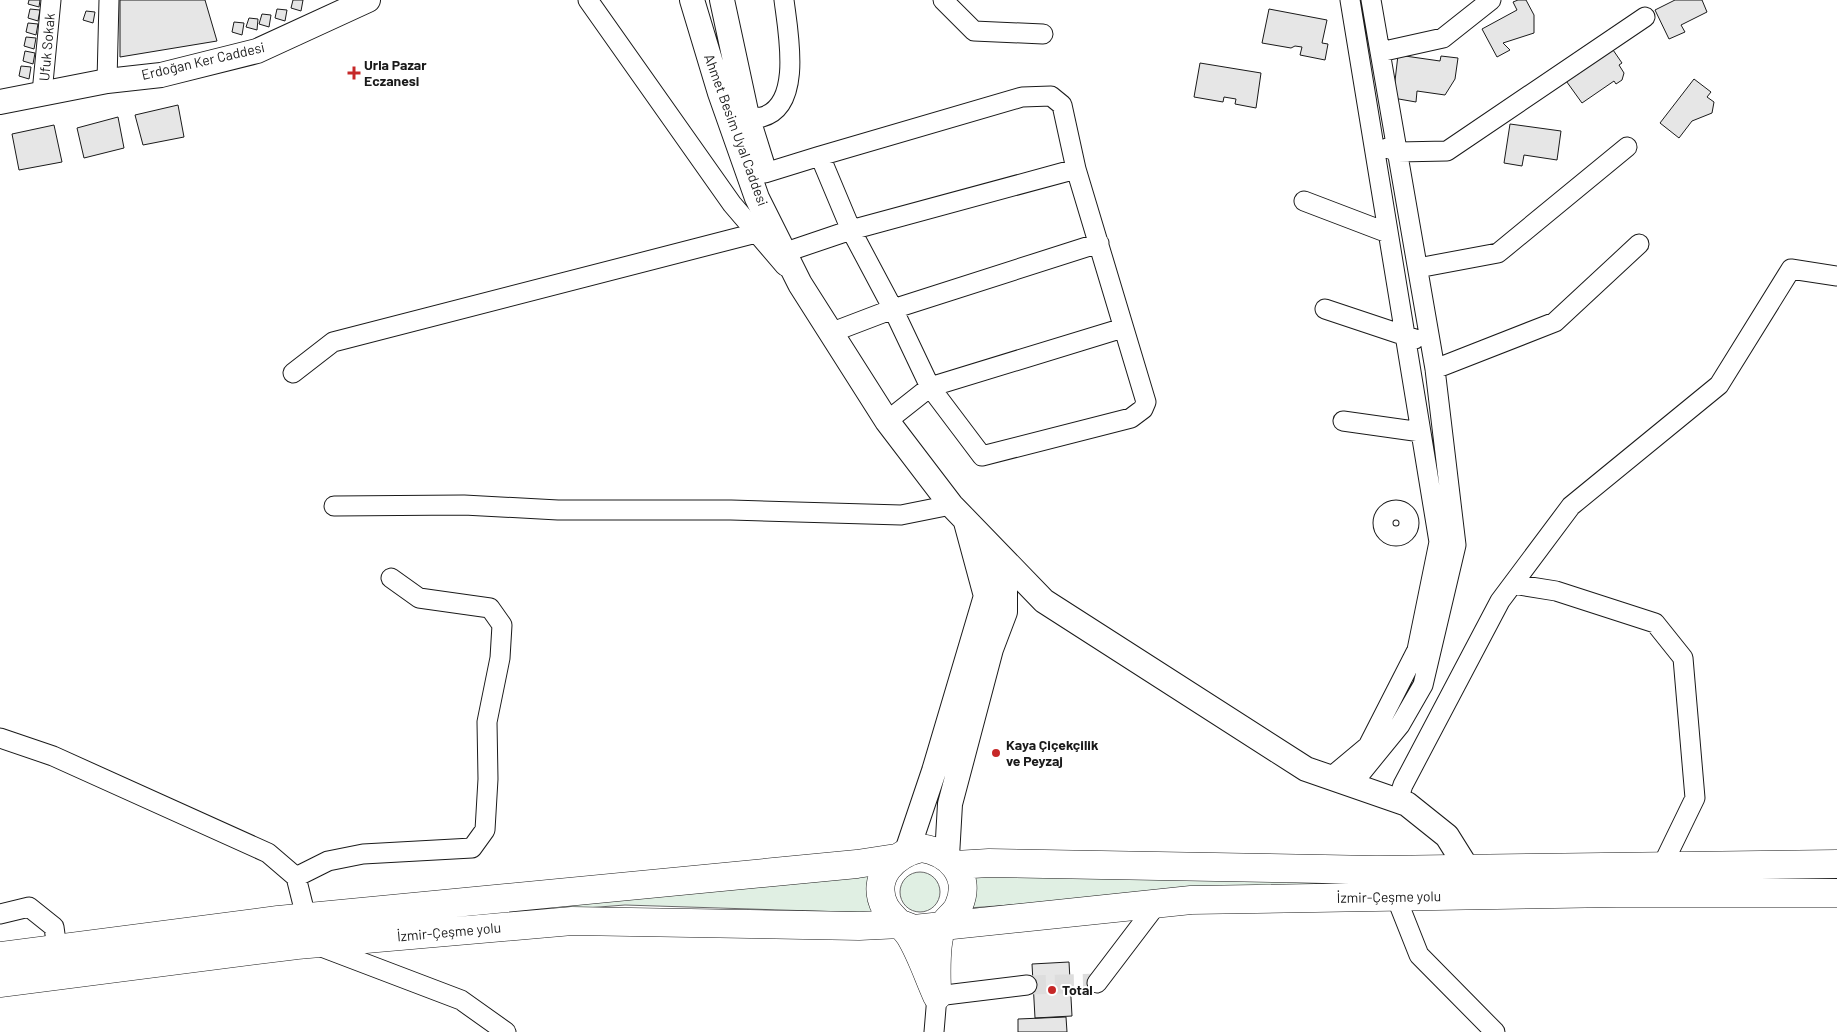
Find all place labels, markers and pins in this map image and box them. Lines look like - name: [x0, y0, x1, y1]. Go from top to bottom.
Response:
- place label: Urla Pazar Eczanesi: [364, 56, 427, 89]
- marker: Urla Pazar Eczanesi: [348, 67, 360, 79]
- place label: Kaya Çiçekçilik ve Peyzaj: [1006, 736, 1099, 769]
- marker: Kaya Çiçekçilik ve Peyzaj: [990, 747, 1002, 759]
- place label: Total: [1062, 981, 1093, 998]
- marker: Total: [1046, 984, 1058, 996]

